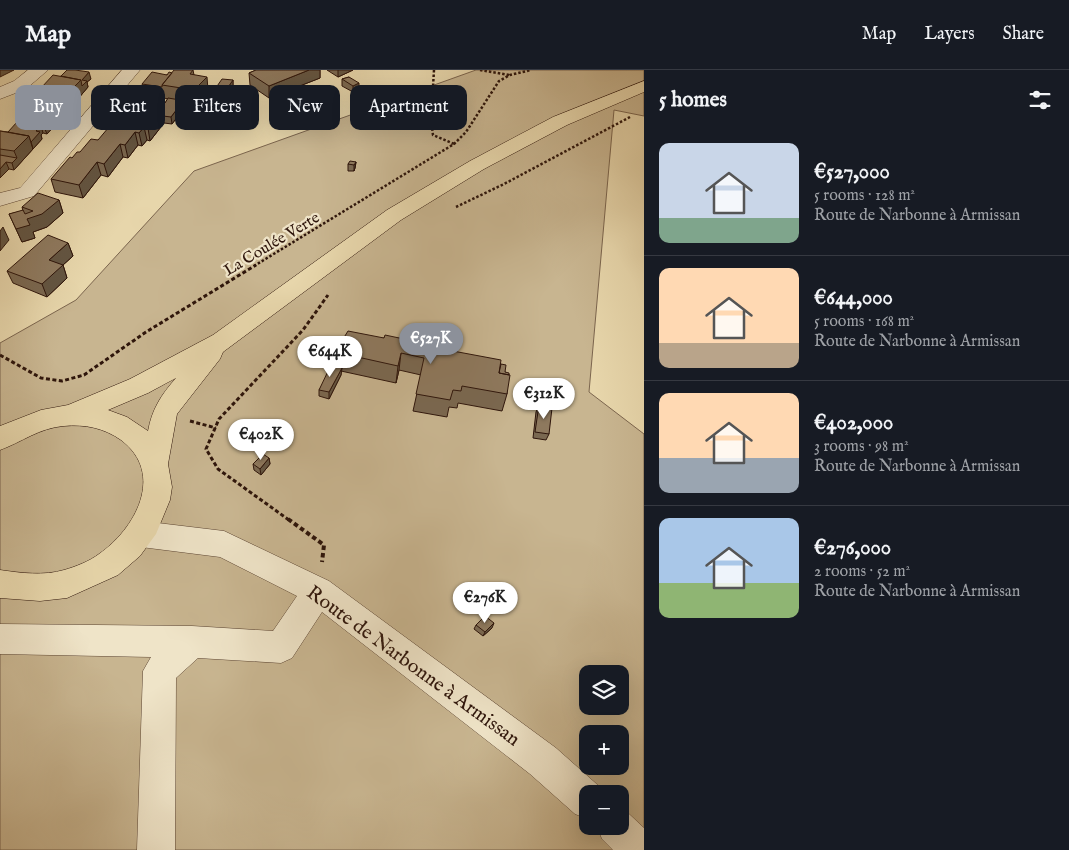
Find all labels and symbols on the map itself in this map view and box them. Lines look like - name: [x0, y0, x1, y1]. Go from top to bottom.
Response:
- street label: La Coulée Verte: [220, 208, 324, 281]
- pin: €527K: [396, 322, 466, 365]
- pin: €644K: [295, 336, 365, 378]
- pin: €312K: [509, 378, 579, 420]
- pin: €402K: [226, 418, 296, 461]
- street label: Route de Narbonne à Armissan: [301, 580, 525, 752]
- pin: €276K: [450, 582, 520, 624]

